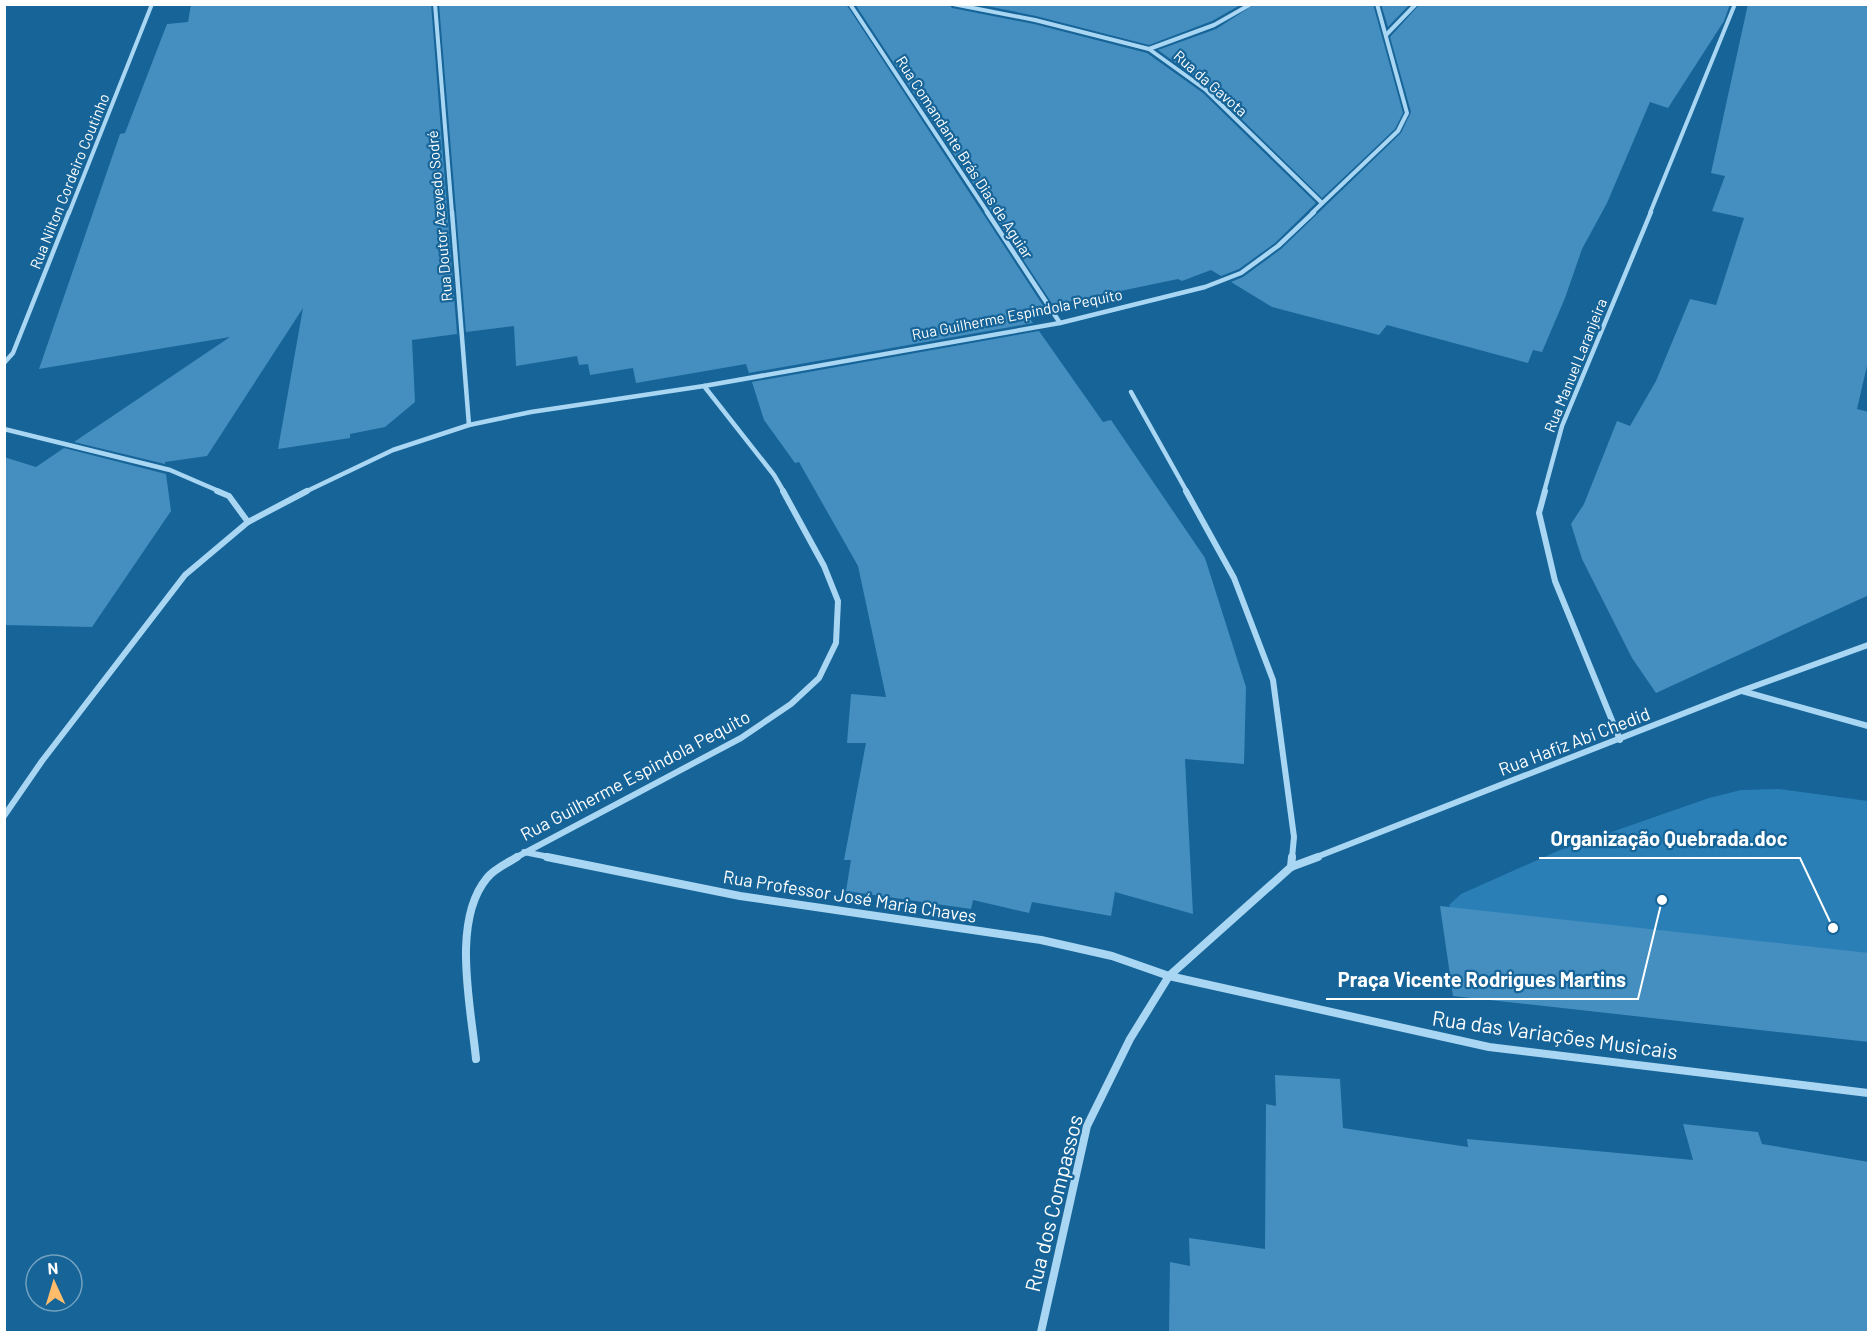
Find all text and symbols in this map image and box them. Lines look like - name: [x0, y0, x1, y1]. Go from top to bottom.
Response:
- street label: Rua da Gavota: [1171, 46, 1251, 120]
- street label: Rua Comandante Brás Dias de Aguiar: [893, 52, 1038, 262]
- street label: Rua Nilton Cordeiro Coutinho: [25, 91, 113, 271]
- street label: Rua Doutor Azevedo Sodré: [423, 130, 455, 302]
- street label: Rua Guilherme Espindola Pequito: [910, 285, 1124, 343]
- street label: Rua Manuel Laranjeira: [1540, 295, 1610, 435]
- street label: Rua Hafiz Abi Chedid: [1495, 702, 1653, 780]
- street label: Rua Guilherme Espindola Pequito: [516, 705, 754, 845]
- callout: Organização Quebrada.doc: [1539, 820, 1800, 858]
- text: Organização Quebrada.doc: [1551, 826, 1788, 850]
- street label: Rua Professor José Maria Chaves: [722, 865, 978, 927]
- callout: Praça Vicente Rodrigues Martins: [1326, 961, 1638, 999]
- text: Praça Vicente Rodrigues Martins: [1338, 967, 1626, 991]
- street label: Rua das Variações Musicais: [1431, 1004, 1679, 1064]
- street label: Rua dos Compassos: [1019, 1112, 1087, 1294]
- north arrow: [24, 1253, 84, 1313]
- text: N: [47, 1258, 59, 1277]

